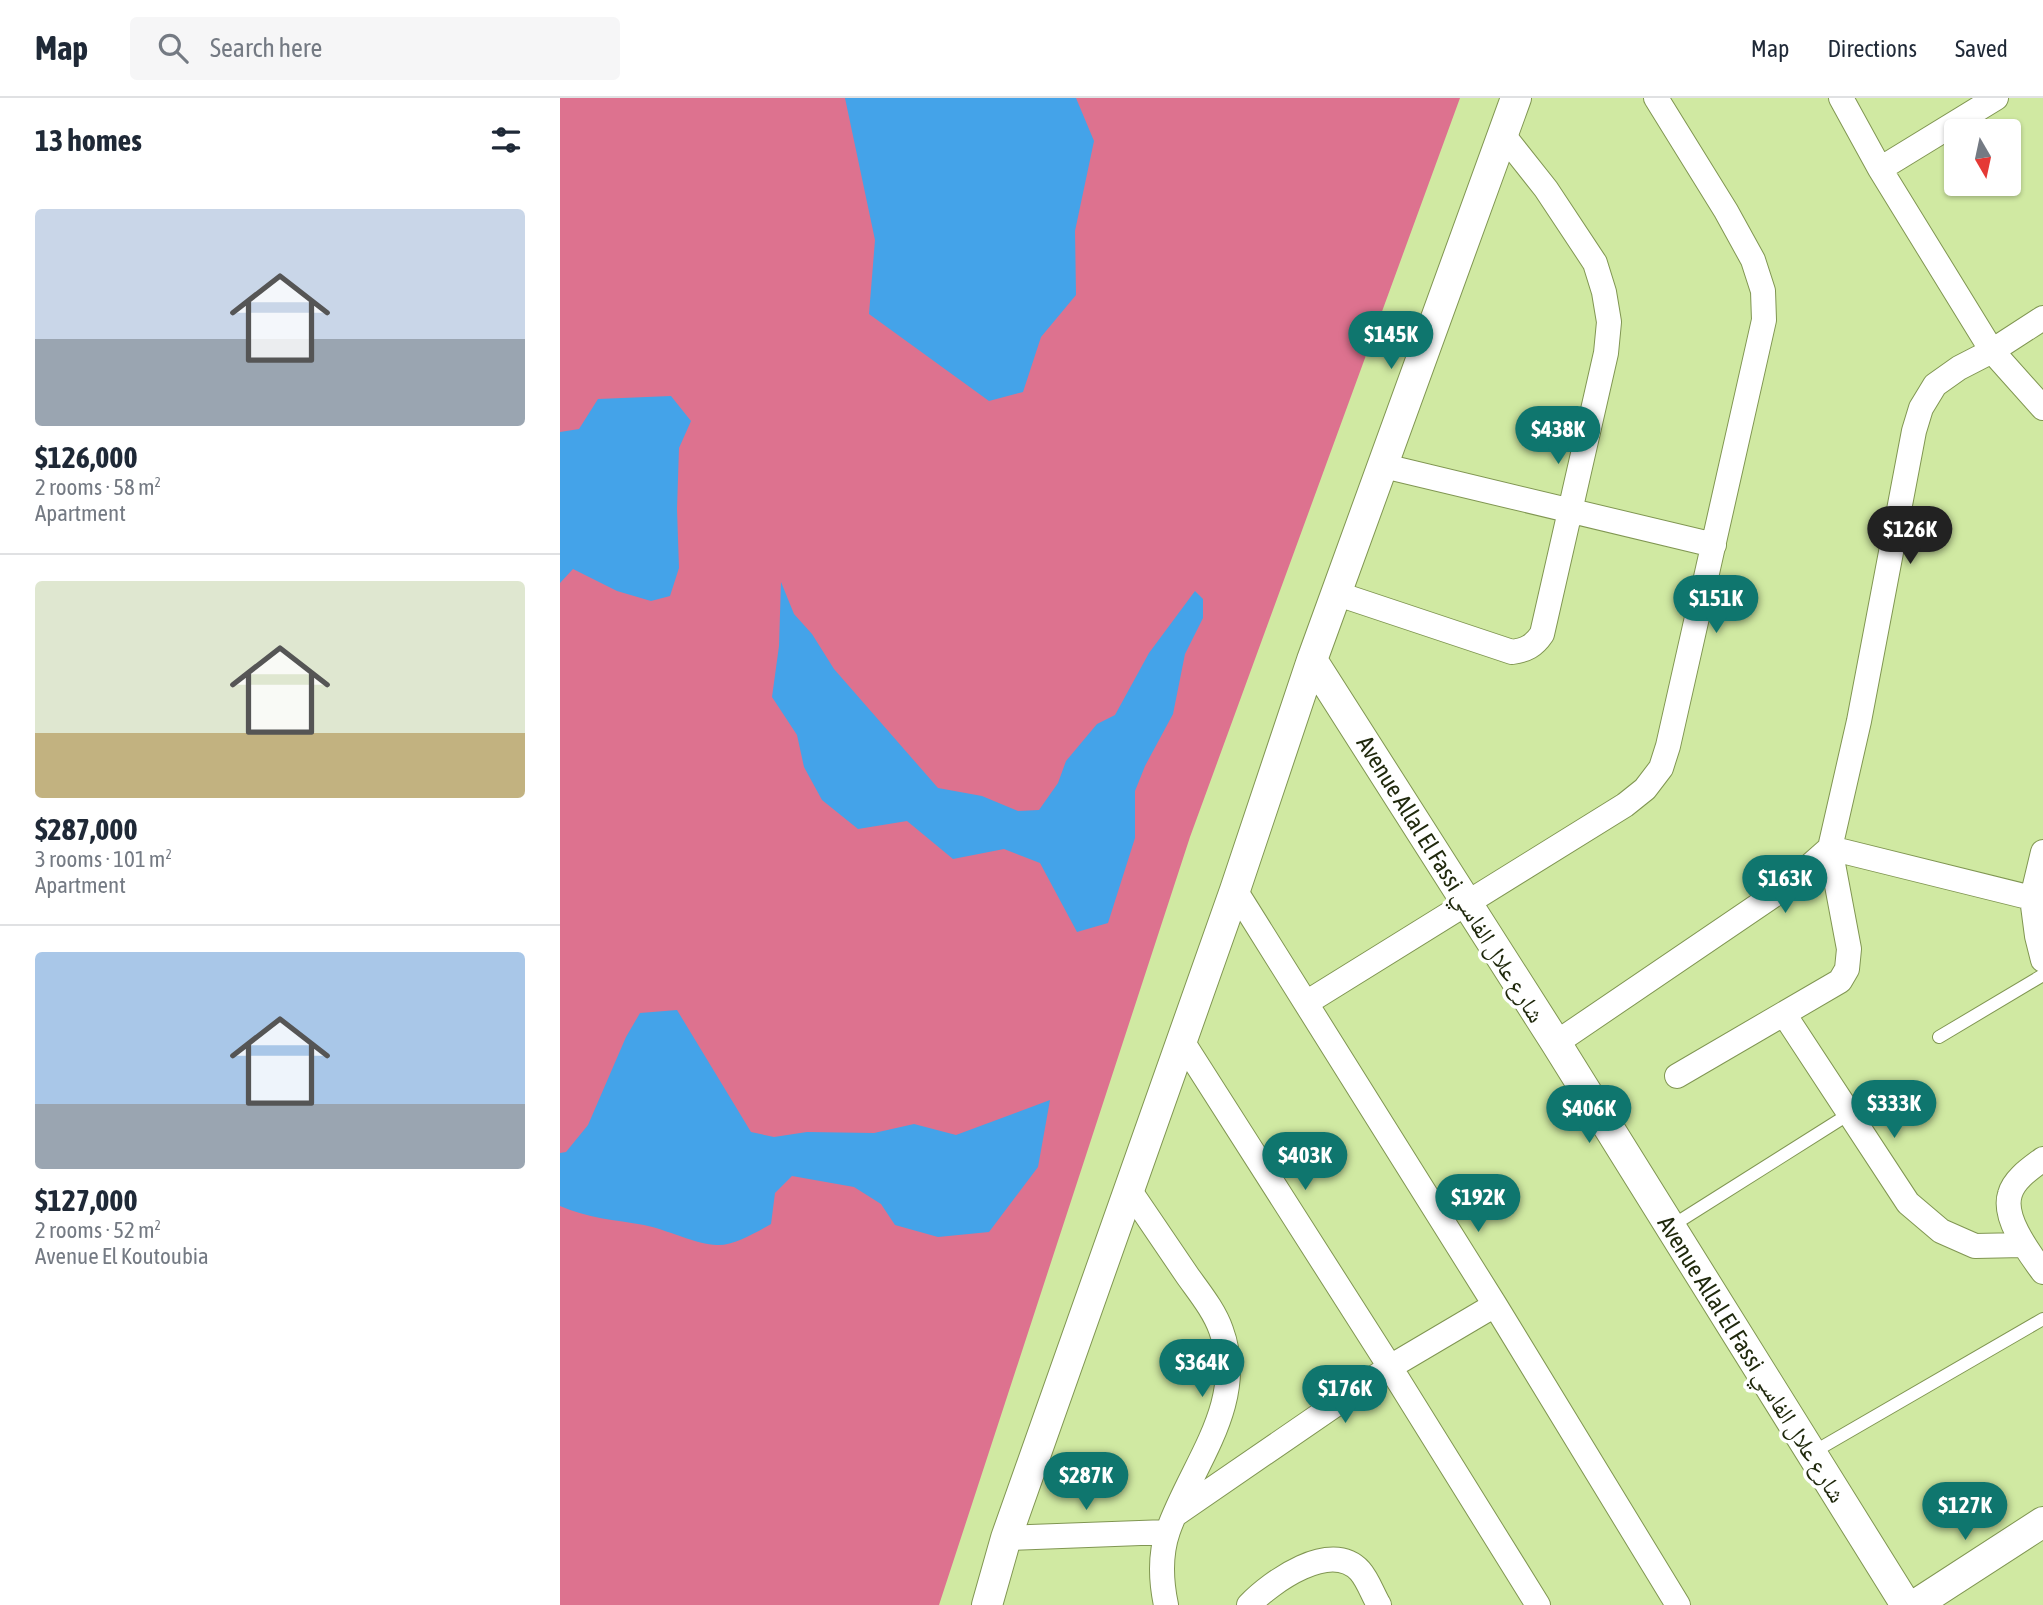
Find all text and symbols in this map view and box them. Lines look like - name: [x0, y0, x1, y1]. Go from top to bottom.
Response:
- search box: [130, 17, 620, 80]
- text: Map: [35, 29, 88, 67]
- icon: search: [154, 29, 192, 67]
- text: Search here: [210, 33, 322, 63]
- text: Map: [1751, 35, 1789, 62]
- text: Directions: [1827, 35, 1917, 62]
- text: Saved: [1955, 35, 2008, 62]
- north arrow: [1944, 119, 2021, 196]
- map controls: [1944, 119, 2021, 196]
- icon: filters: [487, 121, 525, 159]
- text: 13 homes: [35, 123, 142, 157]
- icon: home: [217, 255, 343, 381]
- pin: $145K: [1342, 312, 1440, 371]
- text: $145K: [1364, 321, 1418, 347]
- pin: $438K: [1509, 406, 1607, 466]
- text: $438K: [1531, 416, 1585, 442]
- text: $126,000: [35, 440, 138, 474]
- text: 2 rooms · 58 m²: [35, 474, 161, 500]
- text: Apartment: [35, 500, 126, 526]
- pin: $126K: [1861, 506, 1959, 566]
- text: $126K: [1883, 516, 1937, 542]
- pin: $151K: [1667, 575, 1765, 635]
- text: $151K: [1689, 585, 1743, 611]
- icon: home: [217, 627, 343, 753]
- street label: Avenue Allal El Fassi شارع علال الفاسي: [1346, 731, 1551, 1030]
- text: $287,000: [35, 812, 138, 846]
- text: 3 rooms · 101 m²: [35, 846, 172, 872]
- pin: $163K: [1736, 856, 1834, 915]
- text: $163K: [1758, 865, 1812, 891]
- text: Apartment: [35, 872, 126, 898]
- icon: home: [217, 998, 343, 1124]
- pin: $333K: [1845, 1080, 1943, 1140]
- pin: $406K: [1540, 1086, 1638, 1145]
- text: $333K: [1867, 1090, 1921, 1116]
- text: $406K: [1562, 1095, 1616, 1121]
- pin: $403K: [1256, 1132, 1354, 1192]
- text: $403K: [1278, 1142, 1332, 1168]
- pin: $192K: [1429, 1174, 1527, 1234]
- text: $127,000: [35, 1183, 138, 1217]
- text: $192K: [1451, 1184, 1505, 1210]
- street label: Avenue Allal El Fassi شارع علال الفاسي: [1647, 1211, 1852, 1510]
- text: 2 rooms · 52 m²: [35, 1217, 161, 1243]
- text: Avenue El Koutoubia: [35, 1243, 209, 1269]
- pin: $364K: [1153, 1340, 1251, 1399]
- text: $364K: [1175, 1349, 1229, 1375]
- pin: $176K: [1296, 1366, 1394, 1425]
- text: $176K: [1318, 1375, 1372, 1401]
- pin: $287K: [1037, 1452, 1135, 1512]
- text: $287K: [1059, 1462, 1113, 1488]
- pin: $127K: [1916, 1482, 2014, 1542]
- text: $127K: [1938, 1492, 1992, 1518]

